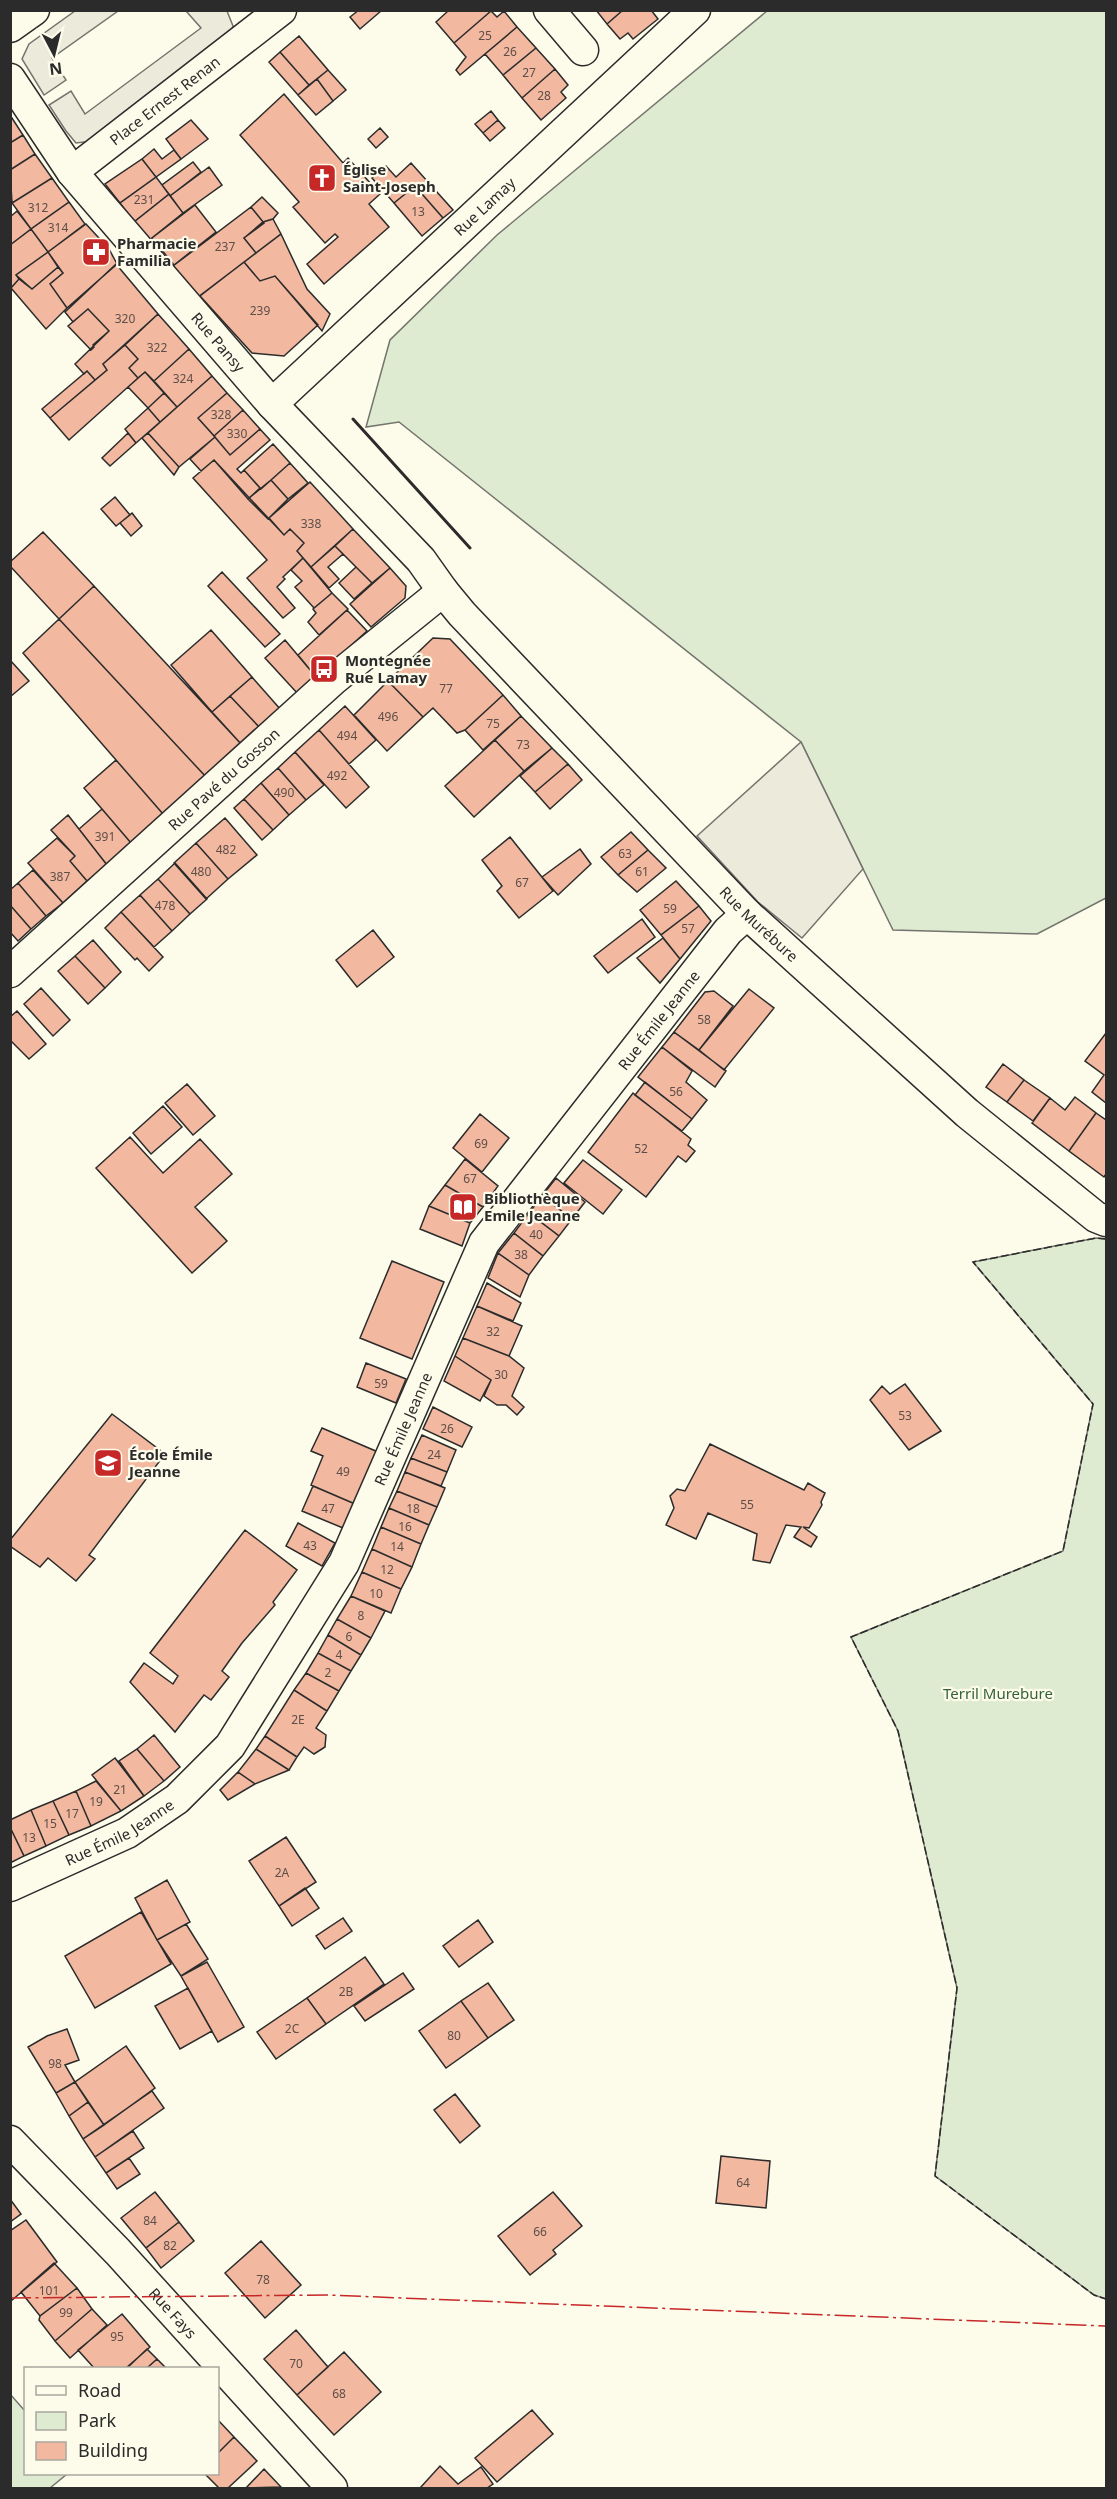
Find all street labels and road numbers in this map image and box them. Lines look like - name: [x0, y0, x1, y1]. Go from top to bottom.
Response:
- street label: Place Ernest Renan: [105, 51, 224, 149]
- street label: Rue Lamay: [449, 172, 520, 240]
- street label: Rue Pansy: [187, 308, 250, 376]
- street label: Rue Pavé du Gosson: [164, 723, 284, 834]
- street label: Rue Murébure: [716, 882, 803, 966]
- street label: Rue Émile Jeanne: [613, 966, 704, 1074]
- street label: Rue Émile Jeanne: [369, 1369, 436, 1488]
- street label: Rue Émile Jeanne: [62, 1794, 178, 1870]
- street label: Rue Fays: [145, 2283, 201, 2343]

